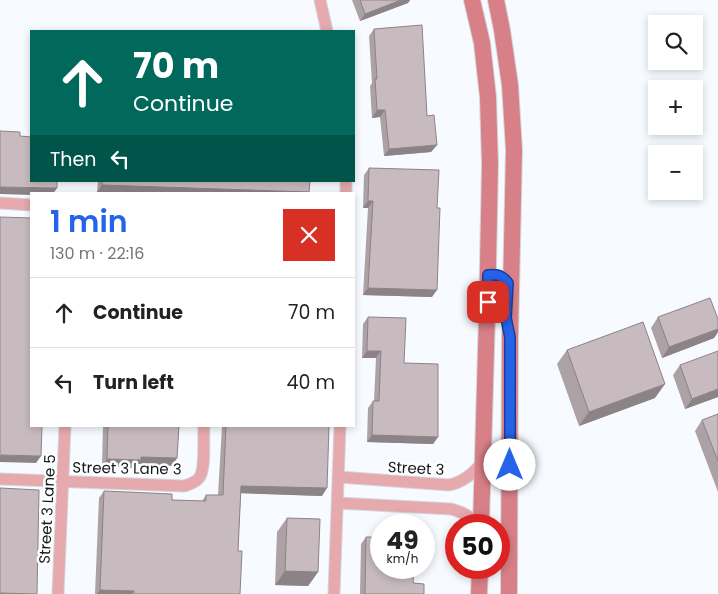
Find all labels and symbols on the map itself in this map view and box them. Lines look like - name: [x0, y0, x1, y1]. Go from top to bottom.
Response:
- pin: [467, 281, 509, 323]
- position arrow: [483, 438, 535, 490]
- street label: Street 3 Lane 5: [34, 454, 60, 564]
- street label: Street 3: [387, 456, 445, 480]
- street label: Street 3 Lane 3: [72, 457, 182, 479]
- speed limit sign: 50: [445, 514, 510, 579]

